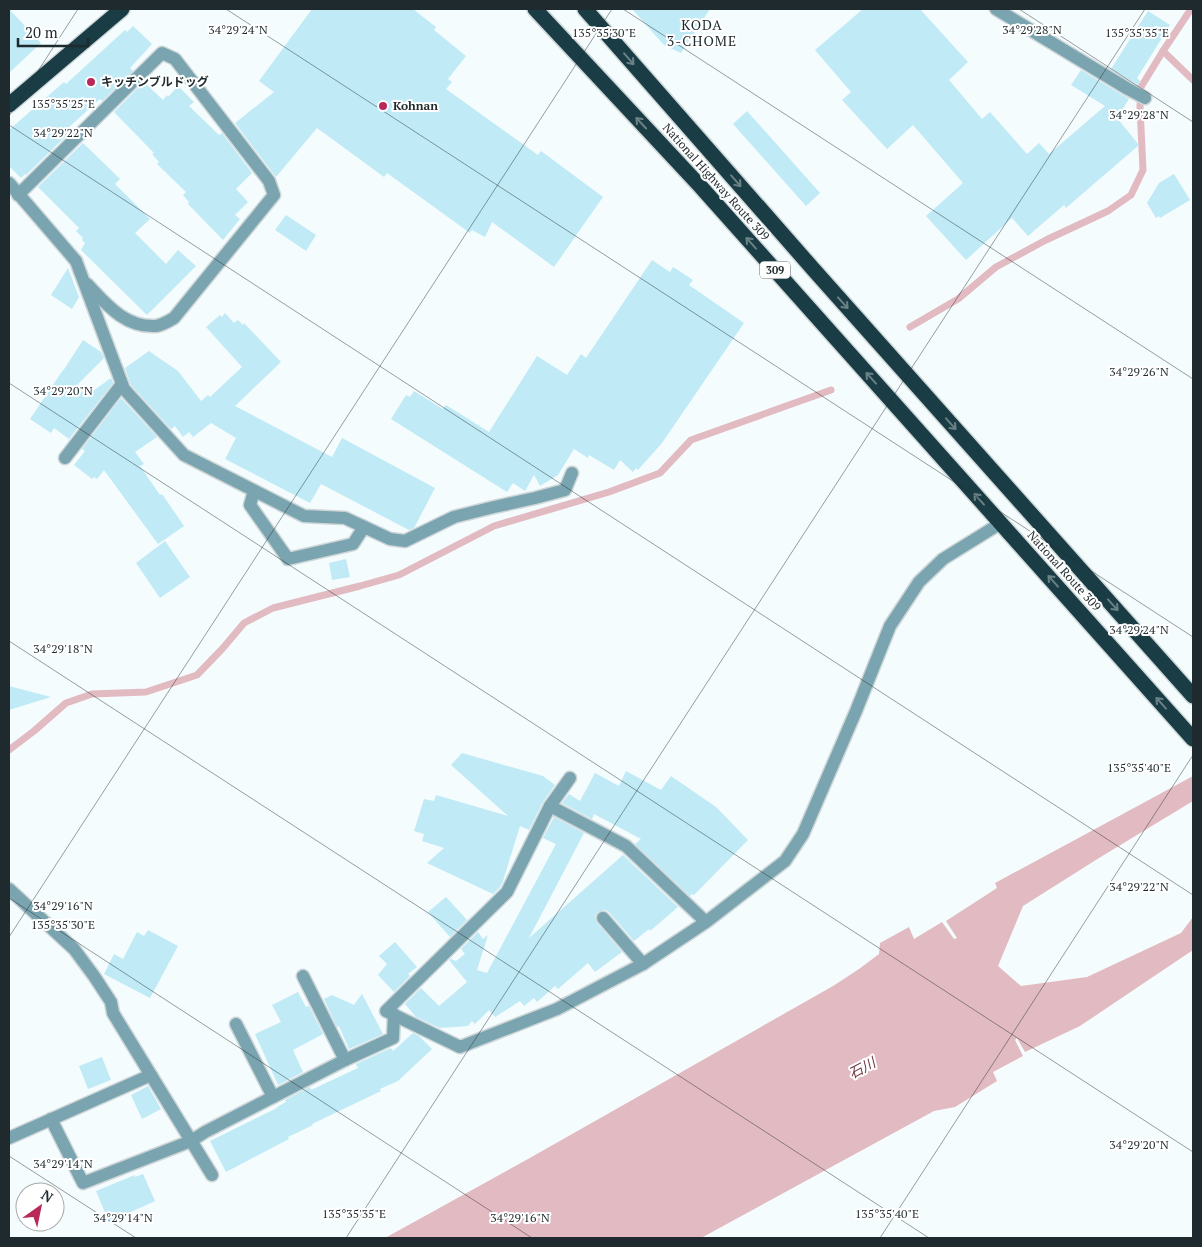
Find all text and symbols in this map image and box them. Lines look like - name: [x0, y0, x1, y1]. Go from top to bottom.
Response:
- scale bar: [18, 15, 88, 47]
- district label: KODA 3-CHOME: [667, 15, 737, 50]
- text: 20 m: [25, 22, 58, 42]
- text: 34°29'24"N: [208, 22, 268, 37]
- text: 34°29'28"N: [1002, 22, 1062, 37]
- text: 135°35'30"E: [572, 25, 636, 40]
- text: 135°35'35"E: [1105, 25, 1169, 40]
- one-way arrow: [623, 52, 635, 65]
- place label: キッチンブルドッグ: [101, 74, 209, 89]
- marker: キッチンブルドッグ: [85, 76, 97, 88]
- text: 135°35'25"E: [31, 96, 95, 111]
- place label: Kohnan: [393, 98, 438, 113]
- marker: Kohnan: [377, 100, 389, 112]
- text: 34°29'28"N: [1109, 107, 1169, 122]
- one-way arrow: [635, 117, 647, 130]
- street label: National Highway Route 309: [660, 120, 773, 243]
- text: 34°29'22"N: [33, 125, 93, 140]
- one-way arrow: [730, 174, 742, 187]
- one-way arrow: [745, 237, 757, 250]
- road number: 309: [760, 262, 790, 278]
- one-way arrow: [837, 296, 849, 309]
- text: 34°29'26"N: [1109, 364, 1169, 379]
- one-way arrow: [865, 371, 877, 384]
- text: 34°29'20"N: [33, 383, 93, 398]
- one-way arrow: [945, 418, 957, 431]
- one-way arrow: [973, 492, 985, 505]
- street label: National Route 309: [1024, 527, 1104, 614]
- one-way arrow: [1047, 575, 1058, 588]
- one-way arrow: [1107, 599, 1119, 612]
- text: 34°29'24"N: [1109, 622, 1169, 637]
- text: 34°29'18"N: [33, 641, 93, 656]
- one-way arrow: [1155, 696, 1167, 709]
- text: 135°35'40"E: [1107, 760, 1171, 775]
- text: 34°29'22"N: [1109, 879, 1169, 894]
- text: 34°29'16"N: [33, 898, 93, 913]
- text: 135°35'30"E: [31, 917, 95, 932]
- water label: 石川: [845, 1052, 880, 1083]
- text: 34°29'20"N: [1109, 1137, 1169, 1152]
- text: 34°29'14"N: [33, 1156, 93, 1171]
- north arrow: [15, 1182, 65, 1232]
- text: N: [38, 1185, 57, 1207]
- text: 135°35'35"E: [322, 1206, 386, 1221]
- text: 135°35'40"E: [855, 1206, 919, 1221]
- text: 34°29'14"N: [93, 1210, 153, 1225]
- text: 34°29'16"N: [490, 1210, 550, 1225]

